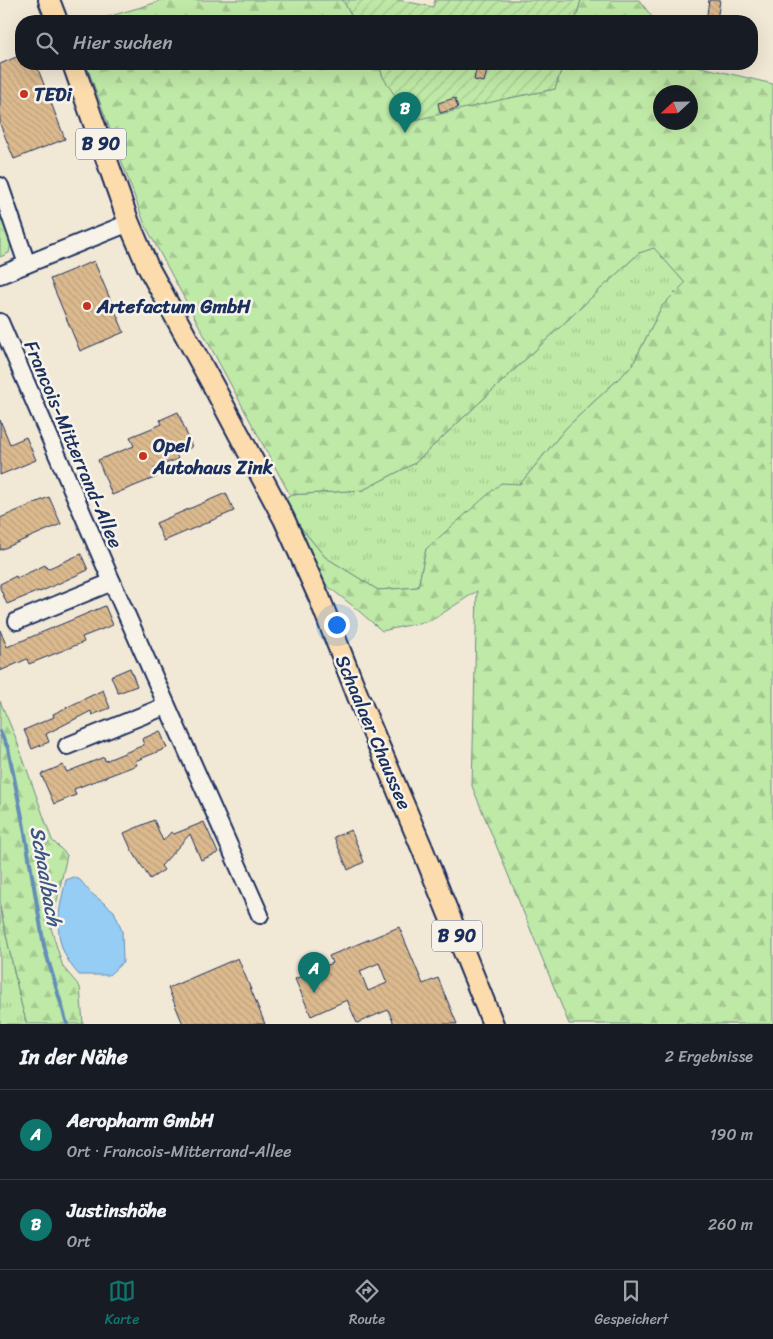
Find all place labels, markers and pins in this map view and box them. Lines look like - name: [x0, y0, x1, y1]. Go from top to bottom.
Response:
- place label: TEDi: [34, 78, 73, 111]
- marker: TEDi: [18, 88, 30, 100]
- pin: B: [389, 92, 421, 133]
- place label: Artefactum GmbH: [96, 290, 251, 323]
- marker: Artefactum GmbH: [81, 300, 93, 312]
- place label: Opel Autohaus Zink: [152, 429, 274, 484]
- marker: Opel Autohaus Zink: [137, 450, 149, 462]
- pin: A: [298, 952, 330, 993]

